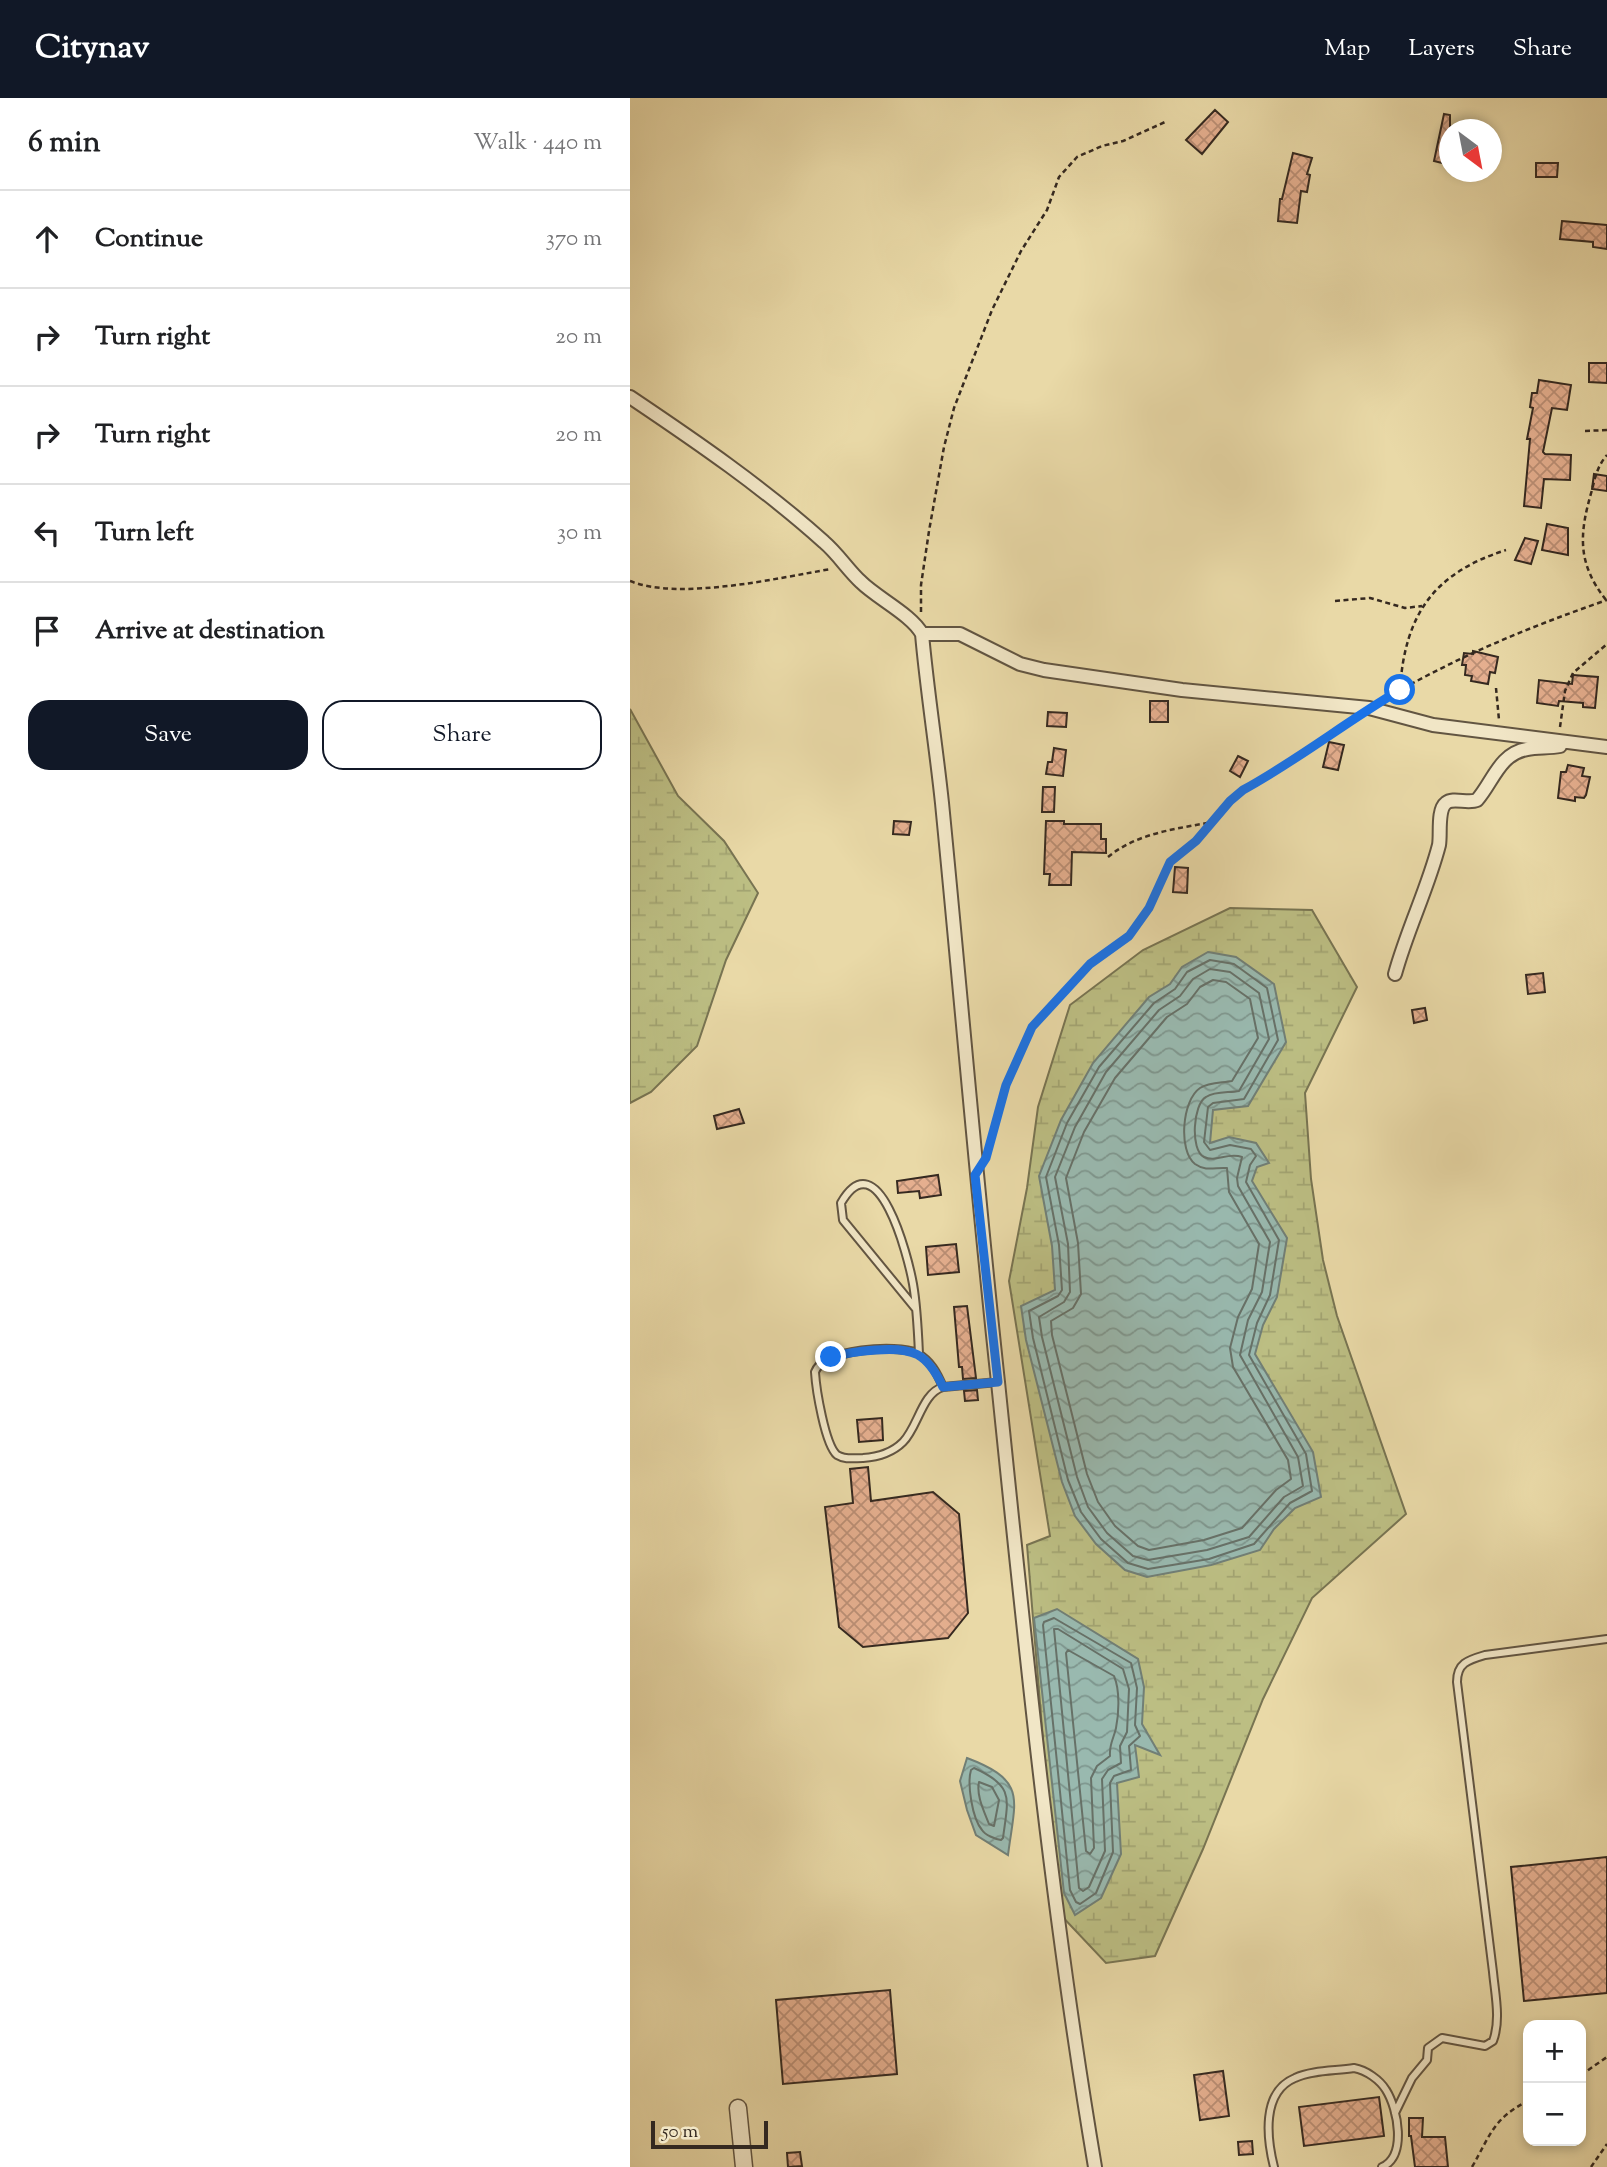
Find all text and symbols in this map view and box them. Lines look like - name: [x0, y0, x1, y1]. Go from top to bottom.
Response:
- text: Citynav: [35, 25, 150, 73]
- text: Map: [1324, 32, 1370, 66]
- text: Layers: [1408, 32, 1475, 66]
- text: Share: [1513, 32, 1572, 66]
- north arrow: [1439, 119, 1502, 182]
- text: 6 min: [28, 122, 100, 165]
- text: Walk · 440 m: [473, 127, 602, 160]
- icon: ahead: [28, 220, 66, 258]
- text: Continue: [95, 221, 203, 258]
- text: 370 m: [546, 223, 602, 256]
- icon: right: [28, 318, 66, 356]
- text: Turn right: [95, 319, 210, 356]
- text: 20 m: [555, 321, 602, 354]
- icon: right: [28, 416, 66, 454]
- text: Turn right: [95, 417, 210, 454]
- text: 20 m: [555, 419, 602, 452]
- icon: left: [28, 514, 66, 552]
- text: Turn left: [95, 515, 194, 552]
- text: 30 m: [557, 517, 602, 550]
- icon: arrive: [28, 612, 66, 650]
- text: Arrive at destination: [95, 613, 325, 650]
- route start: [1384, 674, 1415, 705]
- button: Save: [28, 700, 308, 770]
- button: Share: [322, 700, 602, 770]
- route end: [815, 1341, 846, 1372]
- map controls: [1523, 2020, 1586, 2146]
- button: +: [1523, 2020, 1586, 2083]
- button: −: [1523, 2083, 1586, 2146]
- scale bar: [651, 2118, 768, 2150]
- text: 50 m: [662, 2119, 698, 2146]

